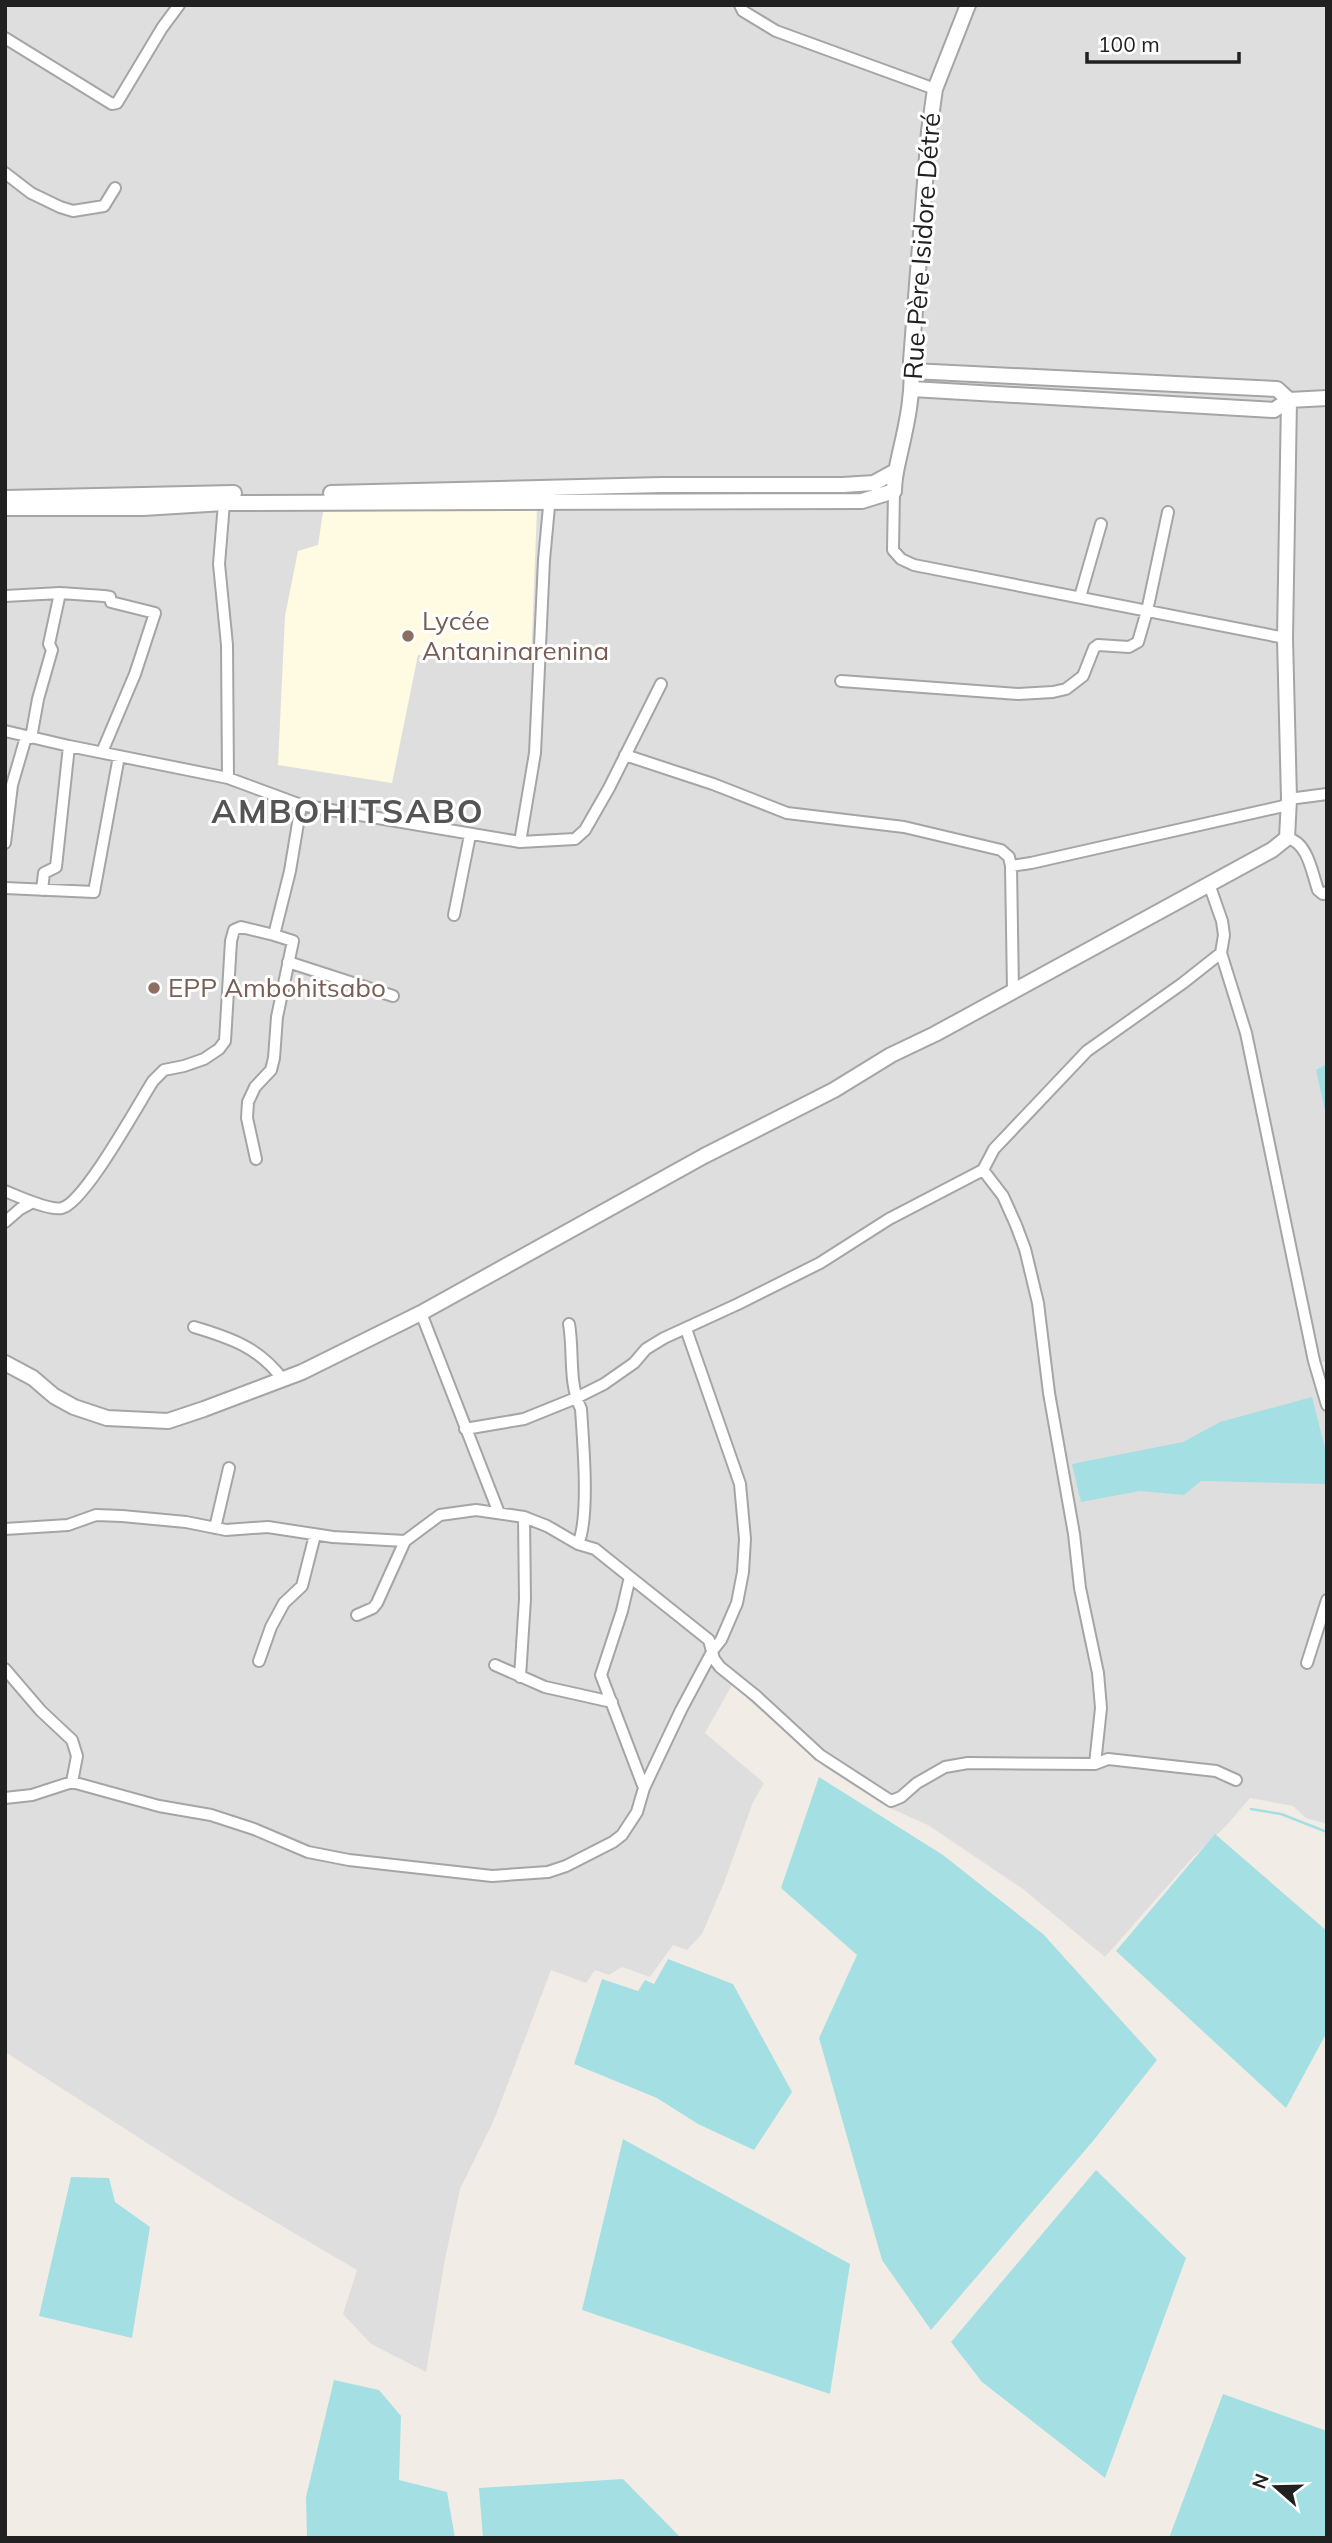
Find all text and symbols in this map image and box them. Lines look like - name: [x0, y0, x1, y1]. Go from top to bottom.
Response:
- scale bar: [1087, 21, 1239, 65]
- text: 100 m: [1098, 31, 1160, 57]
- street label: Rue Père Isidore Détré: [896, 112, 947, 380]
- place label: Lycée Antaninarenina: [422, 604, 609, 667]
- marker: Lycée Antaninarenina: [400, 628, 416, 644]
- district label: AMBOHITSABO: [211, 790, 485, 831]
- place label: EPP Ambohitsabo: [168, 971, 386, 1004]
- marker: EPP Ambohitsabo: [146, 980, 162, 996]
- north arrow: [1241, 2452, 1311, 2522]
- text: N: [1246, 2470, 1274, 2492]

